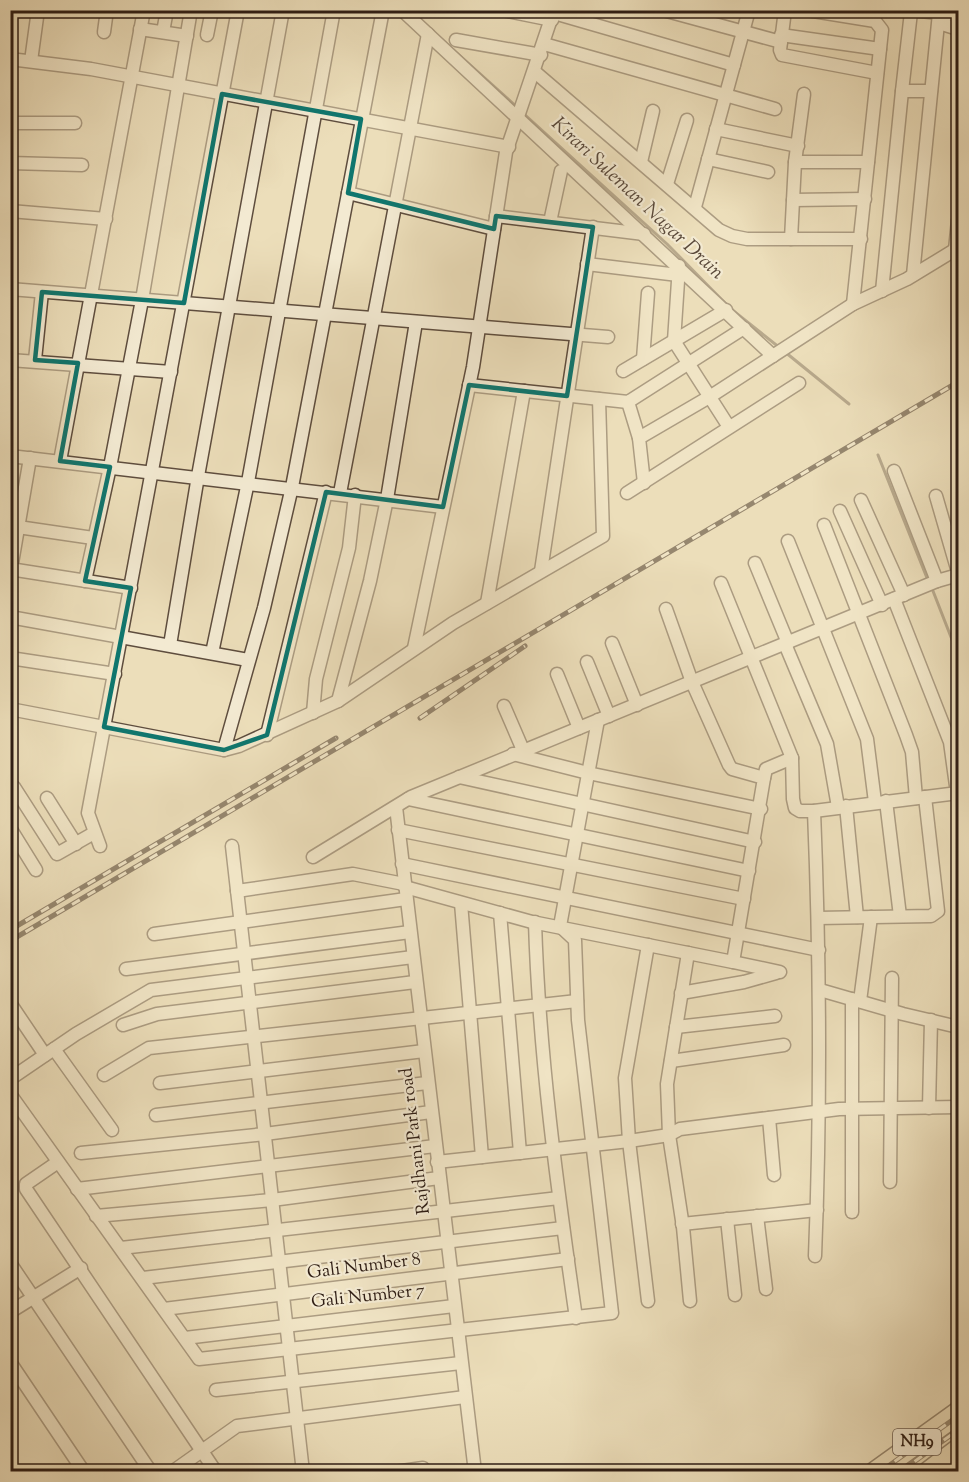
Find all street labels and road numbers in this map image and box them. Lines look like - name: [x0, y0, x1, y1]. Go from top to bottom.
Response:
- street label: Rajdhani Park road: [394, 1066, 438, 1216]
- street label: Gali Number 8: [306, 1247, 422, 1287]
- street label: Gali Number 7: [310, 1278, 426, 1316]
- road number: NH9: [893, 1429, 941, 1455]

